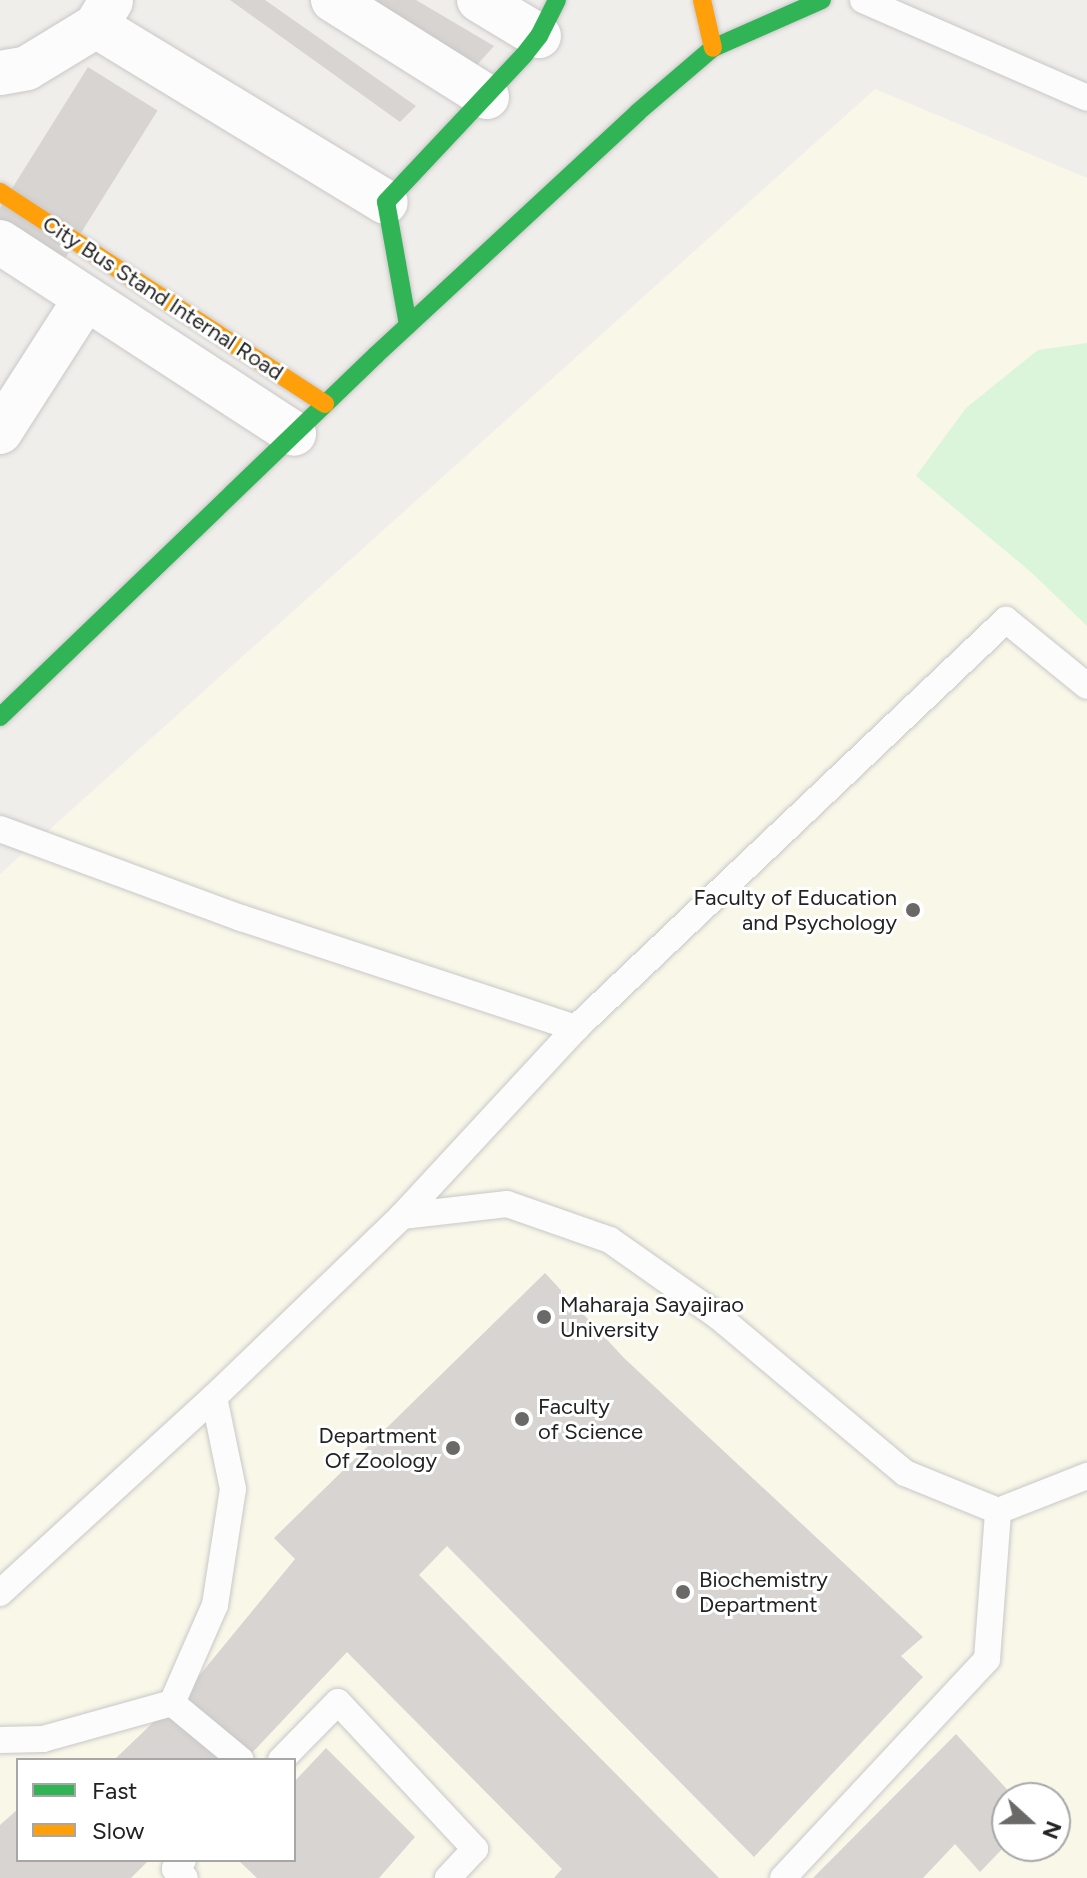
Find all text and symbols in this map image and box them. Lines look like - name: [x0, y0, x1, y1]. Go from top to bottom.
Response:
- street label: City Bus Stand Internal Road: [38, 210, 288, 386]
- place label: Faculty of Education and Psychology: [694, 884, 897, 936]
- marker: Faculty of Education and Psychology: [904, 901, 922, 919]
- place label: Maharaja Sayajirao University: [560, 1291, 744, 1342]
- marker: Maharaja Sayajirao University: [535, 1308, 553, 1326]
- place label: Faculty of Science: [538, 1393, 643, 1444]
- marker: Faculty of Science: [513, 1410, 531, 1428]
- place label: Department Of Zoology: [319, 1422, 437, 1474]
- marker: Department Of Zoology: [444, 1439, 462, 1457]
- place label: Biochemistry Department: [699, 1566, 828, 1618]
- marker: Biochemistry Department: [674, 1583, 692, 1601]
- legend: [16, 1758, 296, 1862]
- text: Fast: [92, 1776, 137, 1805]
- north arrow: [991, 1782, 1071, 1862]
- text: Slow: [92, 1816, 144, 1845]
- text: N: [1036, 1817, 1068, 1843]

